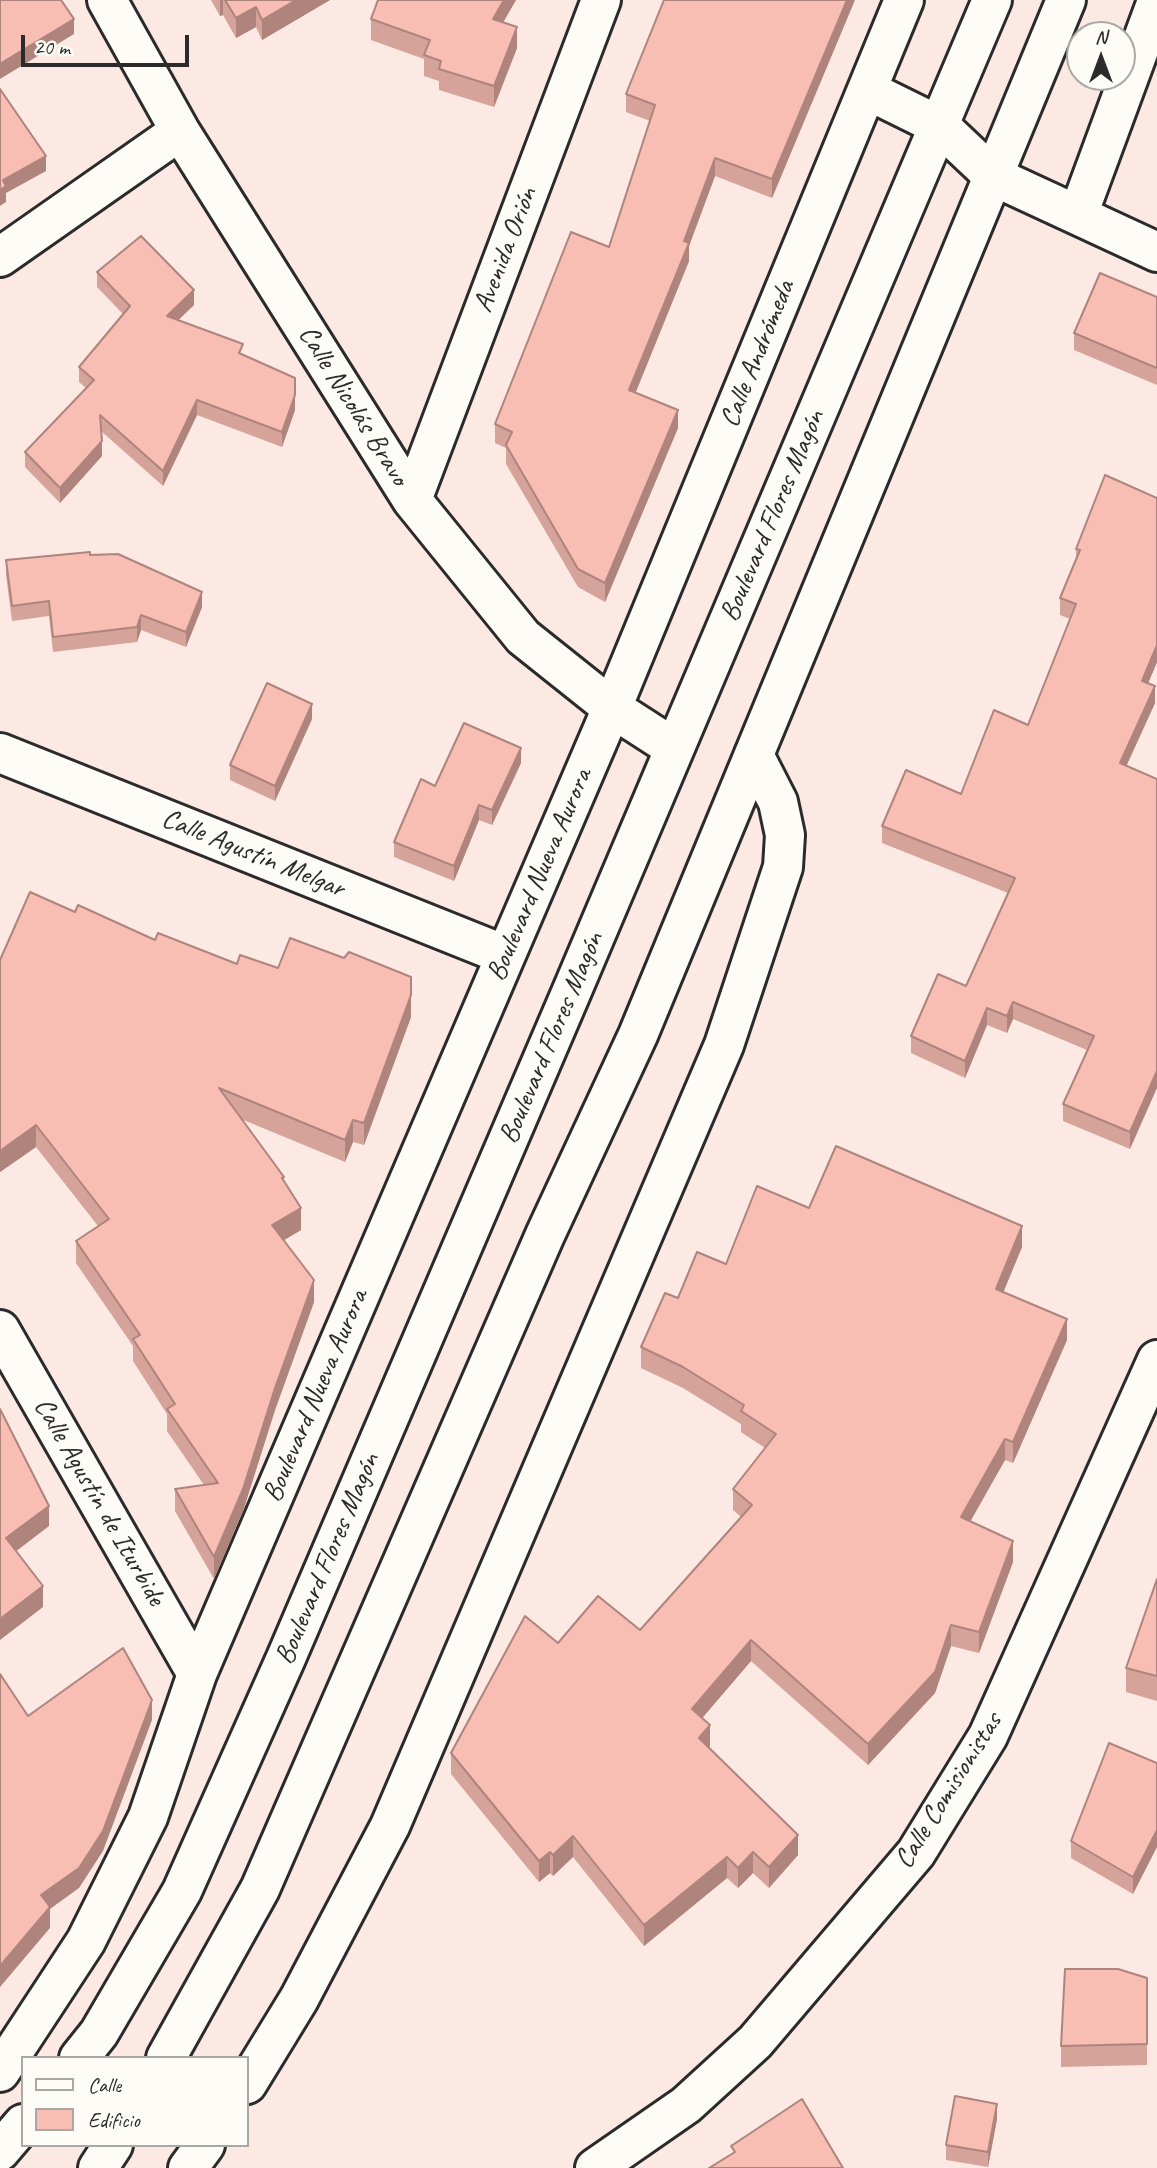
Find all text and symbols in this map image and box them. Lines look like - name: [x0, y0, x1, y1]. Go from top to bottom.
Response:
- scale bar: [24, 21, 192, 65]
- north arrow: [1066, 21, 1136, 91]
- text: N: [1095, 25, 1107, 49]
- text: 20 m: [34, 34, 70, 60]
- street label: Avenida Orión: [467, 183, 545, 317]
- street label: Calle Andrómeda: [713, 276, 803, 432]
- street label: Calle Nicolás Bravo: [290, 320, 416, 492]
- street label: Boulevard Flores Magón: [713, 405, 833, 627]
- street label: Boulevard Nueva Aurora: [480, 764, 600, 986]
- street label: Calle Agustín Melgar: [157, 802, 349, 906]
- street label: Boulevard Flores Magón: [492, 927, 612, 1149]
- street label: Boulevard Nueva Aurora: [256, 1285, 376, 1507]
- street label: Calle Agustín de Iturbide: [26, 1392, 172, 1612]
- street label: Boulevard Flores Magón: [268, 1448, 388, 1670]
- street label: Calle Comisionistas: [888, 1707, 1010, 1875]
- legend: [21, 2056, 248, 2147]
- text: Calle: [88, 2072, 121, 2098]
- text: Edificio: [88, 2107, 140, 2133]

